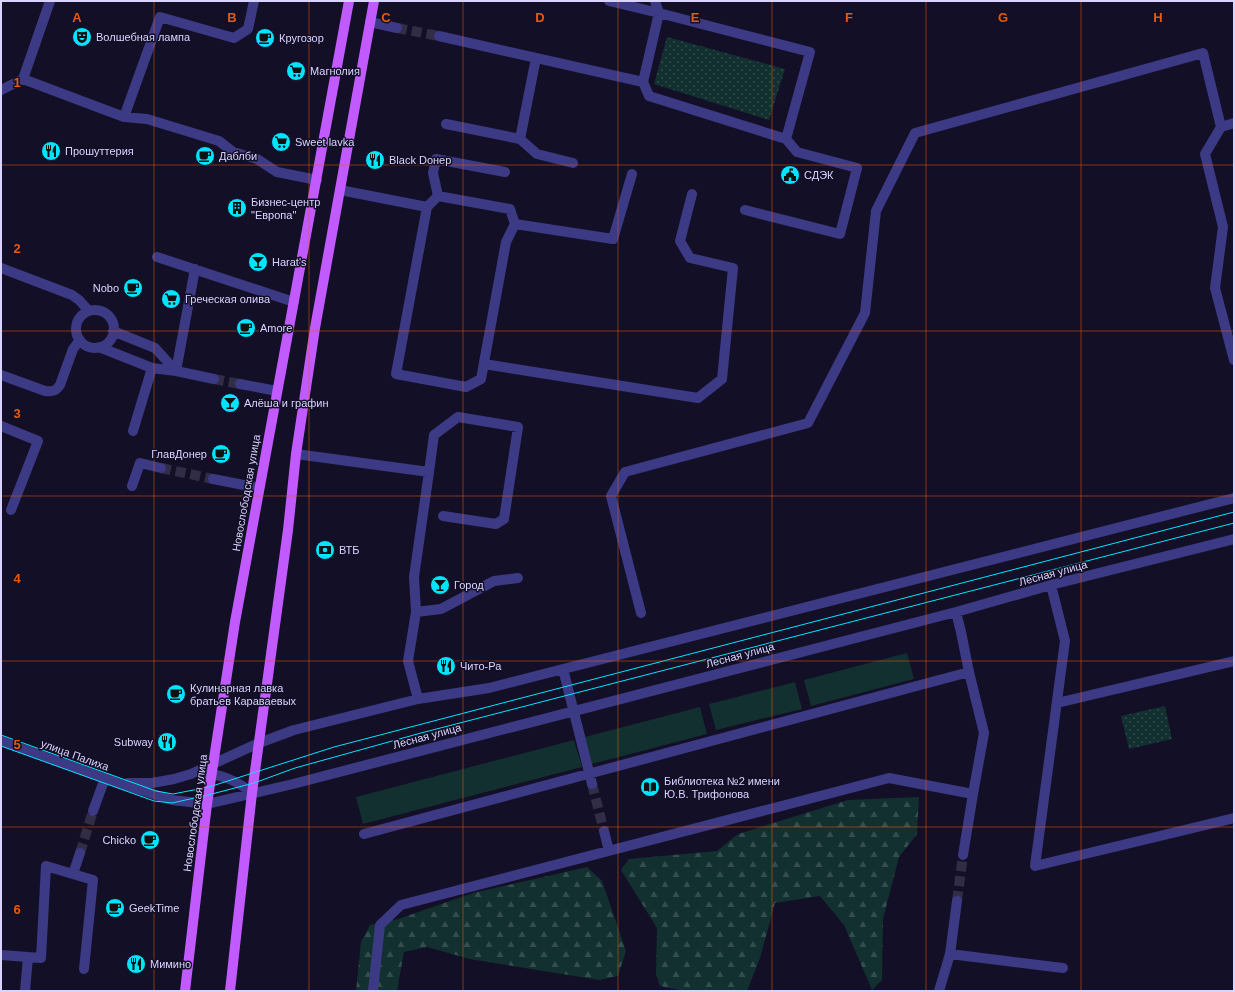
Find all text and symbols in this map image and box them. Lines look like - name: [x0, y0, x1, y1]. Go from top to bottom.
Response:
- text: A: [72, 10, 82, 25]
- text: B: [227, 10, 237, 25]
- text: C: [381, 10, 391, 25]
- text: D: [535, 10, 545, 25]
- text: E: [691, 10, 700, 25]
- text: F: [845, 10, 853, 25]
- text: G: [998, 10, 1008, 25]
- text: H: [1153, 10, 1163, 25]
- theatre icon: Волшебная лампа: [71, 26, 93, 48]
- cafe icon: Кругозор: [254, 27, 276, 49]
- place label: Волшебная лампа: [96, 31, 191, 43]
- place label: Кругозор: [279, 32, 324, 44]
- supermarket icon: Магнолия: [285, 60, 307, 82]
- place label: Магнолия: [310, 65, 360, 77]
- text: 1: [13, 75, 21, 90]
- supermarket icon: Sweet lavka: [270, 131, 292, 153]
- place label: Sweet lavka: [295, 136, 355, 148]
- restaurant icon: Прошуттерия: [40, 140, 62, 162]
- place label: Прошуттерия: [65, 145, 134, 157]
- cafe icon: Даблби: [194, 145, 216, 167]
- restaurant icon: Black Dонер: [364, 149, 386, 171]
- place label: Даблби: [219, 150, 257, 162]
- place label: Black Dонер: [389, 154, 451, 166]
- public building icon: СДЭК: [779, 164, 801, 186]
- place label: СДЭК: [804, 169, 834, 181]
- place label: Бизнес-центр "Европа": [251, 196, 320, 221]
- building icon: Бизнес-центр "Европа": [226, 197, 248, 219]
- text: 2: [13, 241, 21, 256]
- bar icon: Harat's: [247, 251, 269, 273]
- place label: Harat's: [272, 256, 307, 268]
- cafe icon: Nobo: [122, 277, 144, 299]
- place label: Nobo: [93, 282, 119, 294]
- supermarket icon: Греческая олива: [160, 288, 182, 310]
- place label: Греческая олива: [185, 293, 271, 305]
- cafe icon: Amore: [235, 317, 257, 339]
- place label: Amore: [260, 322, 292, 334]
- bar icon: Алёша и графин: [219, 392, 241, 414]
- place label: Алёша и графин: [244, 397, 329, 409]
- text: 3: [13, 406, 21, 421]
- street label: Новослободская улица: [230, 433, 262, 552]
- cafe icon: ГлавДонер: [210, 443, 232, 465]
- place label: ГлавДонер: [151, 448, 207, 460]
- bank icon: ВТБ: [314, 539, 336, 561]
- place label: ВТБ: [339, 544, 360, 556]
- street label: Лесная улица: [1018, 558, 1089, 588]
- text: 4: [13, 571, 21, 586]
- bar icon: Город: [429, 574, 451, 596]
- place label: Город: [454, 579, 484, 591]
- street label: Лесная улица: [705, 640, 776, 670]
- restaurant icon: Чито-Ра: [435, 655, 457, 677]
- place label: Чито-Ра: [460, 660, 502, 672]
- place label: Кулинарная лавка братьев Караваевых: [190, 682, 297, 707]
- cafe icon: Кулинарная лавка братьев Караваевых: [165, 683, 187, 705]
- street label: Лесная улица: [392, 721, 463, 751]
- restaurant icon: Subway: [156, 731, 178, 753]
- place label: Subway: [114, 736, 153, 748]
- text: 5: [13, 737, 21, 752]
- street label: улица Палиха: [39, 737, 111, 773]
- street label: Новослободская улица: [181, 753, 209, 873]
- place label: Библиотека №2 имени Ю.В. Трифонова: [664, 775, 780, 800]
- library icon: Библиотека №2 имени Ю.В. Трифонова: [639, 776, 661, 798]
- cafe icon: Chicko: [139, 829, 161, 851]
- place label: Chicko: [102, 834, 136, 846]
- cafe icon: GeekTime: [104, 897, 126, 919]
- text: 6: [13, 902, 21, 917]
- place label: GeekTime: [129, 902, 179, 914]
- restaurant icon: Мимино: [125, 953, 147, 975]
- place label: Мимино: [150, 958, 191, 970]

